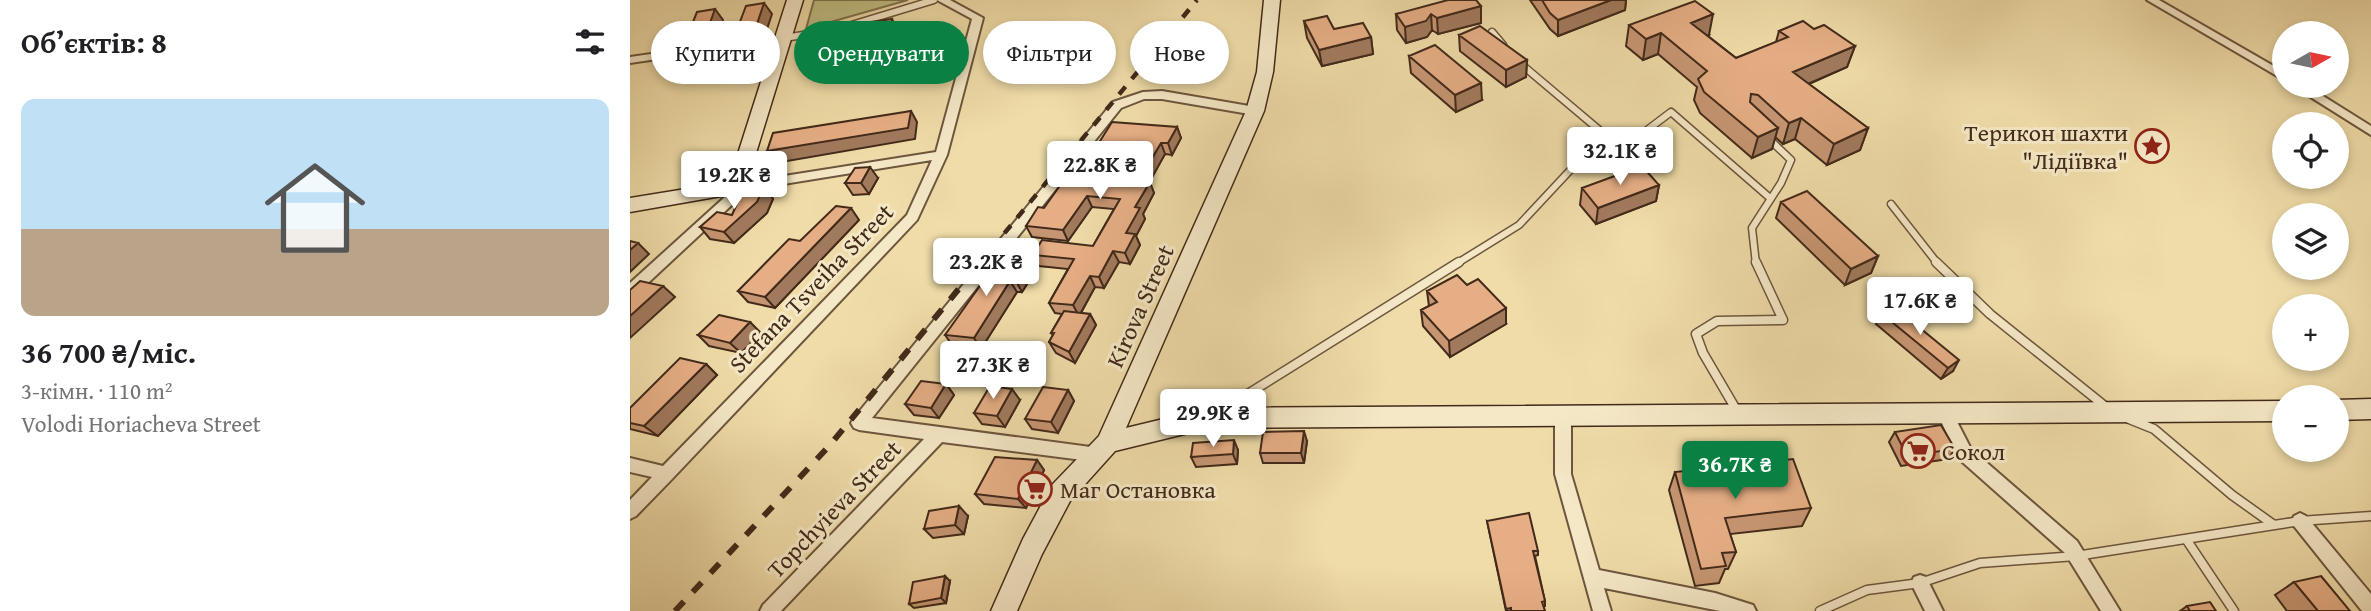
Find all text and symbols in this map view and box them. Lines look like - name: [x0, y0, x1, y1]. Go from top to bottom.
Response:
- text: Об’єктів: 8: [21, 20, 167, 64]
- chip: Купити: [651, 21, 780, 84]
- chip: Орендувати: [794, 21, 969, 84]
- chip: Фільтри: [983, 21, 1116, 84]
- chip: Нове: [1130, 21, 1229, 84]
- north arrow: [2272, 21, 2348, 98]
- map controls: [2272, 21, 2349, 462]
- icon: filters: [571, 23, 609, 61]
- button: locate: [2272, 112, 2349, 189]
- place label: Терикон шахти "Лідіївка": [1964, 115, 2128, 178]
- place icon: Терикон шахти "Лідіївка": [2133, 127, 2171, 165]
- pin: 32.1K ₴: [1555, 128, 1685, 187]
- text: 32.1K ₴: [1583, 133, 1657, 166]
- pin: 22.8K ₴: [1035, 142, 1165, 201]
- icon: home: [252, 145, 378, 271]
- text: 22.8K ₴: [1063, 147, 1137, 180]
- pin: 19.2K ₴: [669, 152, 799, 211]
- text: 19.2K ₴: [697, 157, 771, 190]
- street label: Stefana Tsveiha Street: [721, 195, 902, 381]
- button: layers: [2272, 203, 2349, 280]
- pin: 23.2K ₴: [921, 238, 1051, 298]
- street label: Kirova Street: [1097, 239, 1183, 373]
- text: 23.2K ₴: [949, 244, 1023, 277]
- pin: 17.6K ₴: [1855, 278, 1985, 337]
- text: 17.6K ₴: [1883, 283, 1957, 316]
- button: +: [2272, 294, 2349, 371]
- text: 36 700 ₴/міс.: [21, 330, 196, 374]
- pin: 27.3K ₴: [928, 342, 1058, 401]
- text: 27.3K ₴: [956, 347, 1030, 380]
- text: 3-кімн. · 110 m²: [21, 374, 173, 407]
- button: −: [2272, 385, 2349, 462]
- pin: 29.9K ₴: [1148, 390, 1278, 449]
- text: 29.9K ₴: [1176, 395, 1250, 428]
- text: Volodi Horiacheva Street: [21, 407, 261, 440]
- street label: Topchyieva Street: [759, 432, 910, 586]
- supermarket icon: Сокол: [1899, 432, 1937, 470]
- place label: Сокол: [1942, 434, 2005, 469]
- pin: 36.7K ₴: [1670, 442, 1800, 501]
- text: 36.7K ₴: [1698, 447, 1772, 480]
- supermarket icon: Маг Остановка: [1016, 470, 1054, 508]
- place label: Маг Остановка: [1060, 472, 1216, 507]

